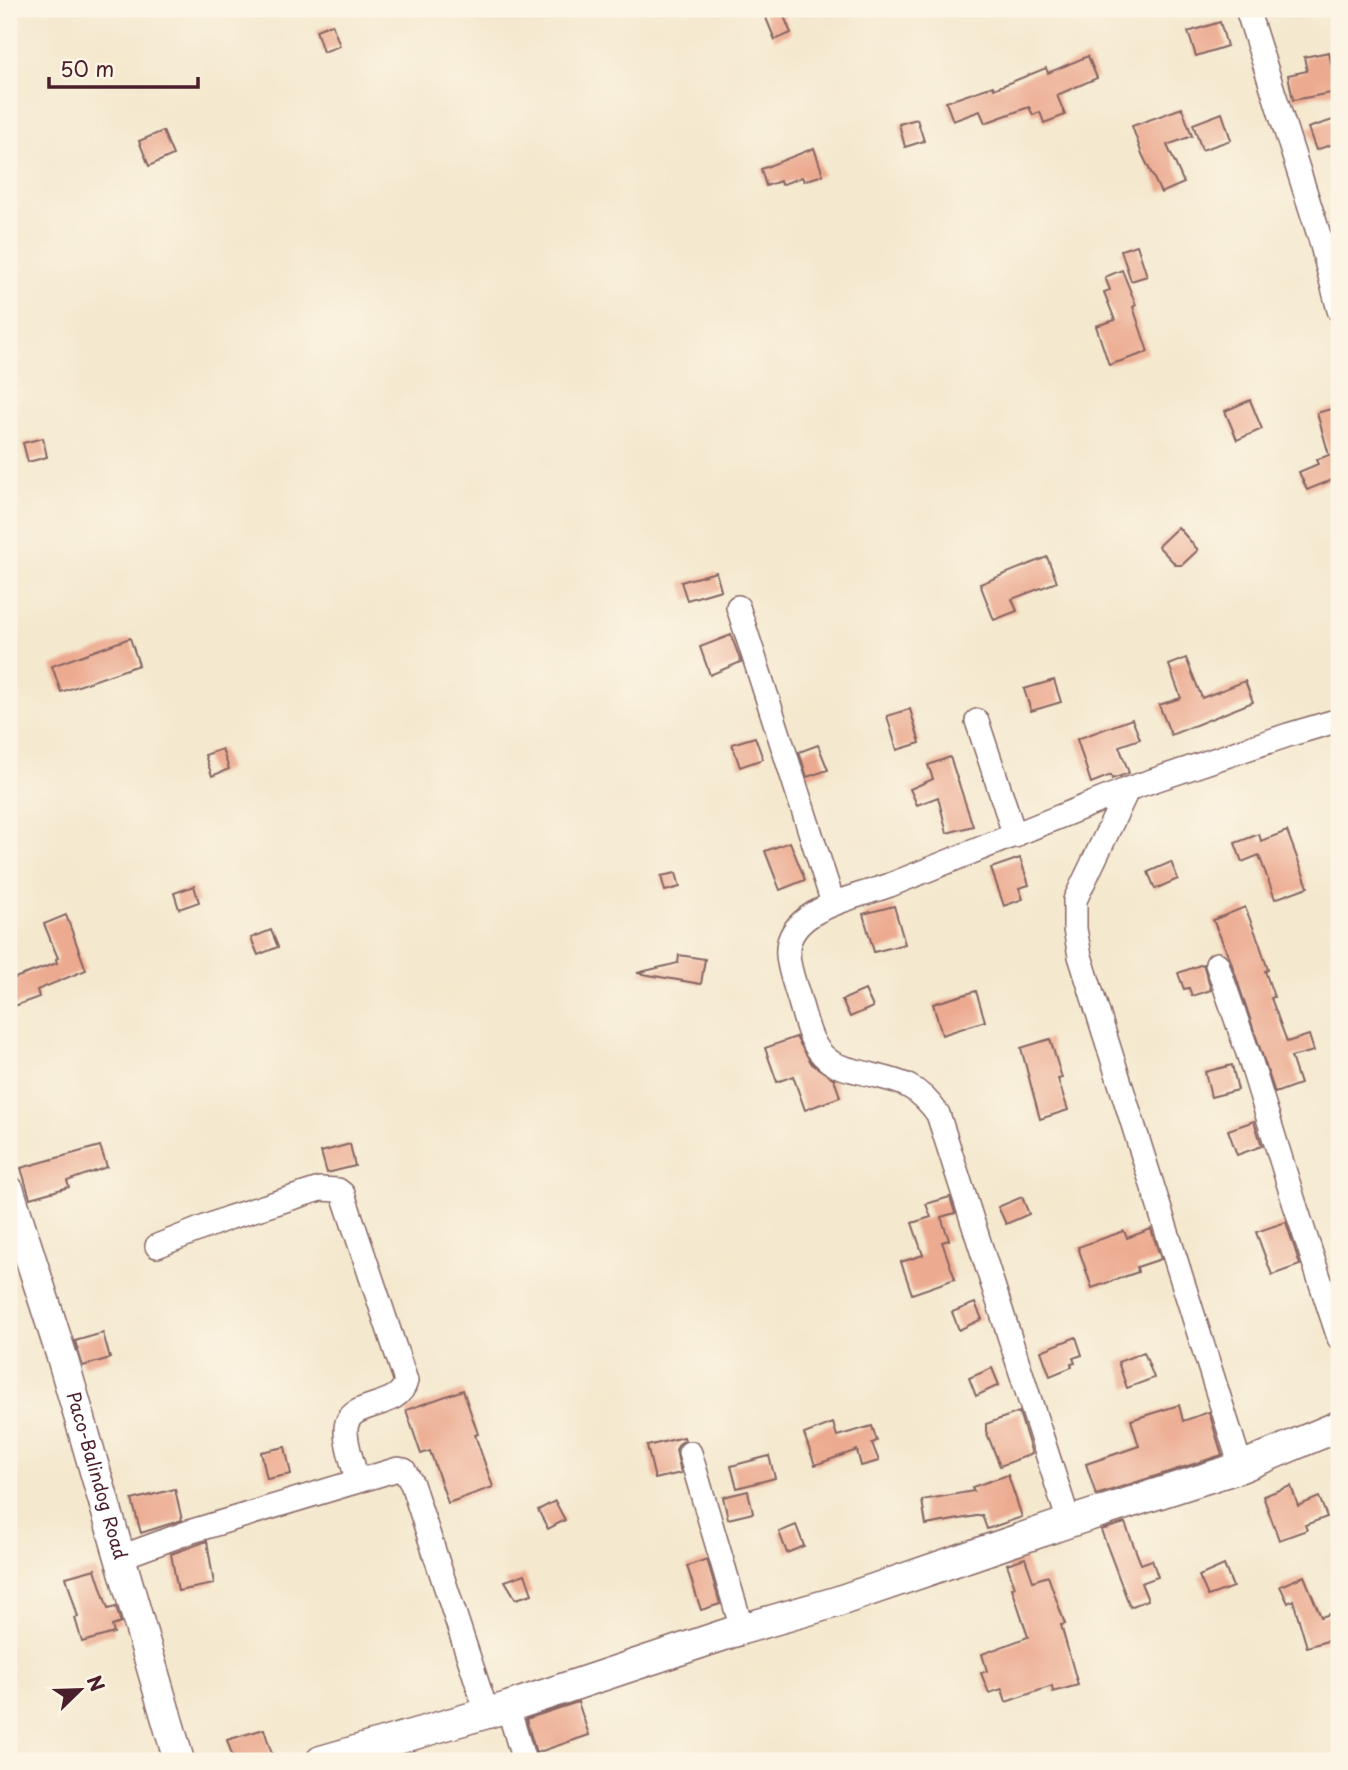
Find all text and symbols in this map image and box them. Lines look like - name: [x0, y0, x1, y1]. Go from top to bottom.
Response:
- scale bar: [49, 46, 198, 90]
- text: 50 m: [60, 52, 114, 84]
- street label: Paco-Balindog Road: [61, 1388, 135, 1562]
- north arrow: [46, 1654, 116, 1724]
- text: N: [81, 1671, 112, 1695]

